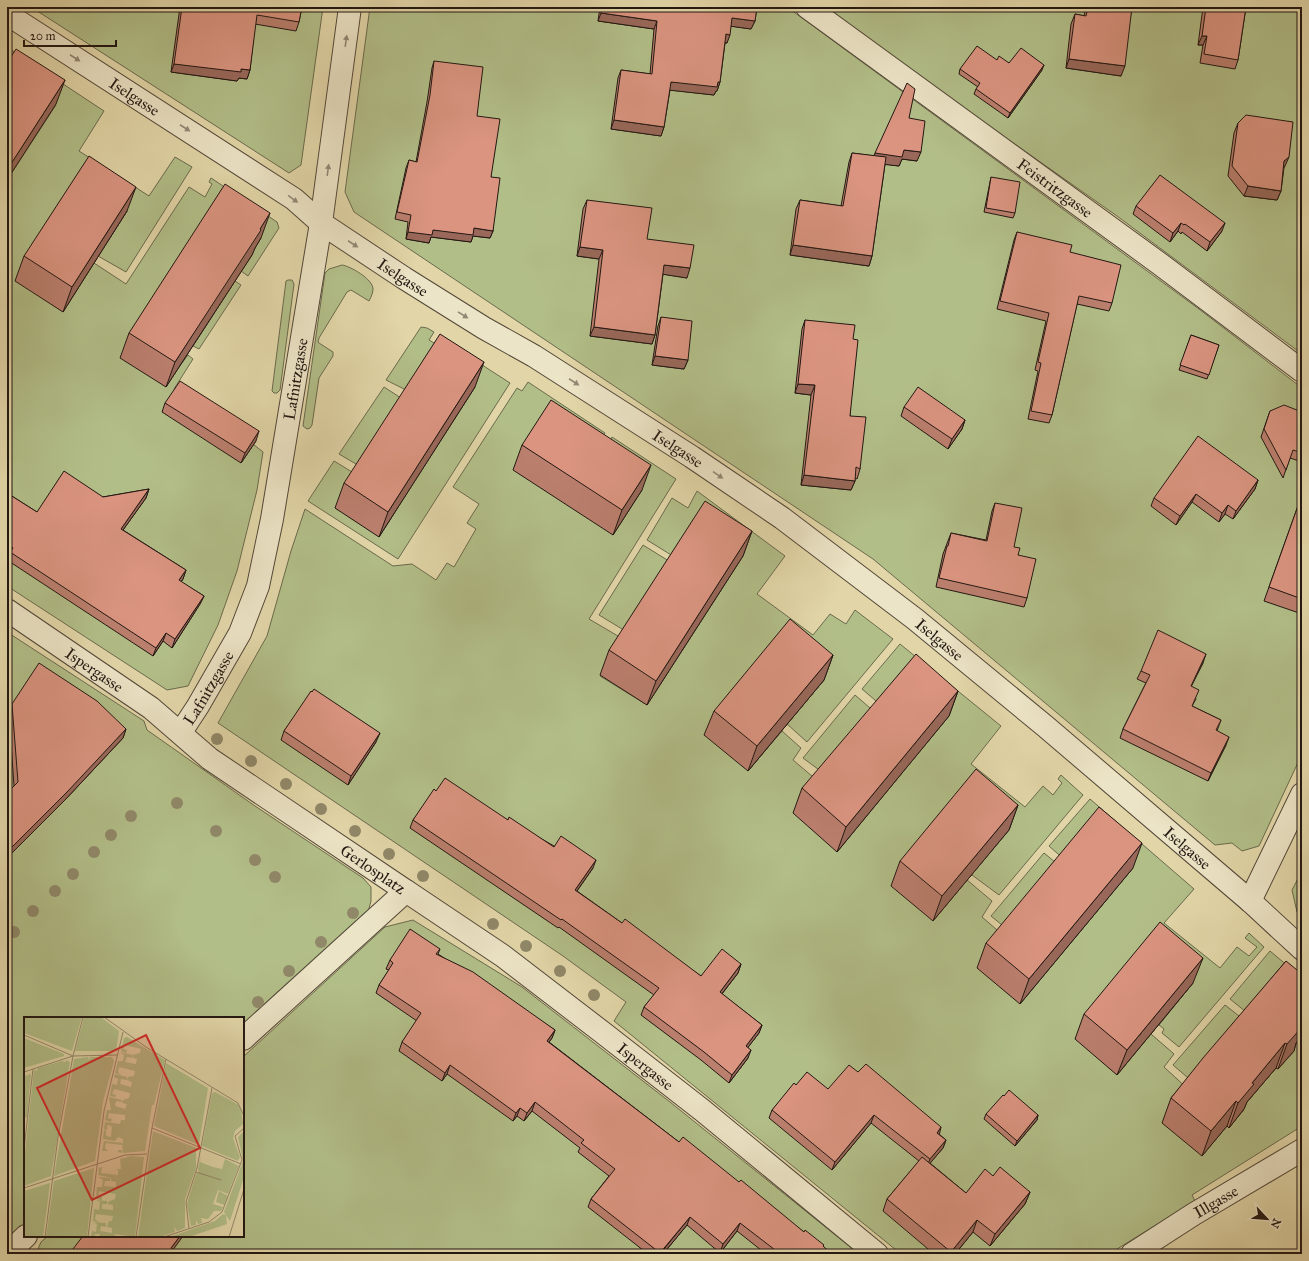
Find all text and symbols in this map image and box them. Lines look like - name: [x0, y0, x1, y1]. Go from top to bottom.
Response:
- scale bar: [24, 22, 116, 48]
- text: 20 m: [30, 29, 56, 43]
- one-way arrow: [342, 35, 349, 47]
- one-way arrow: [70, 54, 80, 62]
- street label: Iselgasse: [106, 74, 164, 120]
- one-way arrow: [180, 124, 190, 132]
- street label: Feistritzgasse: [1013, 154, 1097, 222]
- one-way arrow: [325, 164, 331, 176]
- one-way arrow: [288, 195, 299, 203]
- one-way arrow: [348, 240, 359, 248]
- street label: Iselgasse: [374, 254, 432, 301]
- one-way arrow: [457, 311, 469, 318]
- street label: Lafnitzgasse: [280, 336, 312, 421]
- one-way arrow: [568, 378, 580, 385]
- street label: Iselgasse: [649, 426, 707, 472]
- one-way arrow: [713, 471, 723, 479]
- street label: Iselgasse: [912, 615, 967, 665]
- street label: Ispergasse: [62, 644, 127, 697]
- street label: Lafnitzgasse: [179, 647, 238, 729]
- street label: Iselgasse: [1160, 823, 1215, 874]
- street label: Gerlosplatz: [337, 841, 410, 898]
- inset map: [24, 1017, 244, 1237]
- street label: Ispergasse: [614, 1039, 677, 1094]
- street label: Illgasse: [1190, 1181, 1242, 1222]
- north arrow: [1247, 1199, 1287, 1239]
- text: N: [1267, 1216, 1283, 1231]

